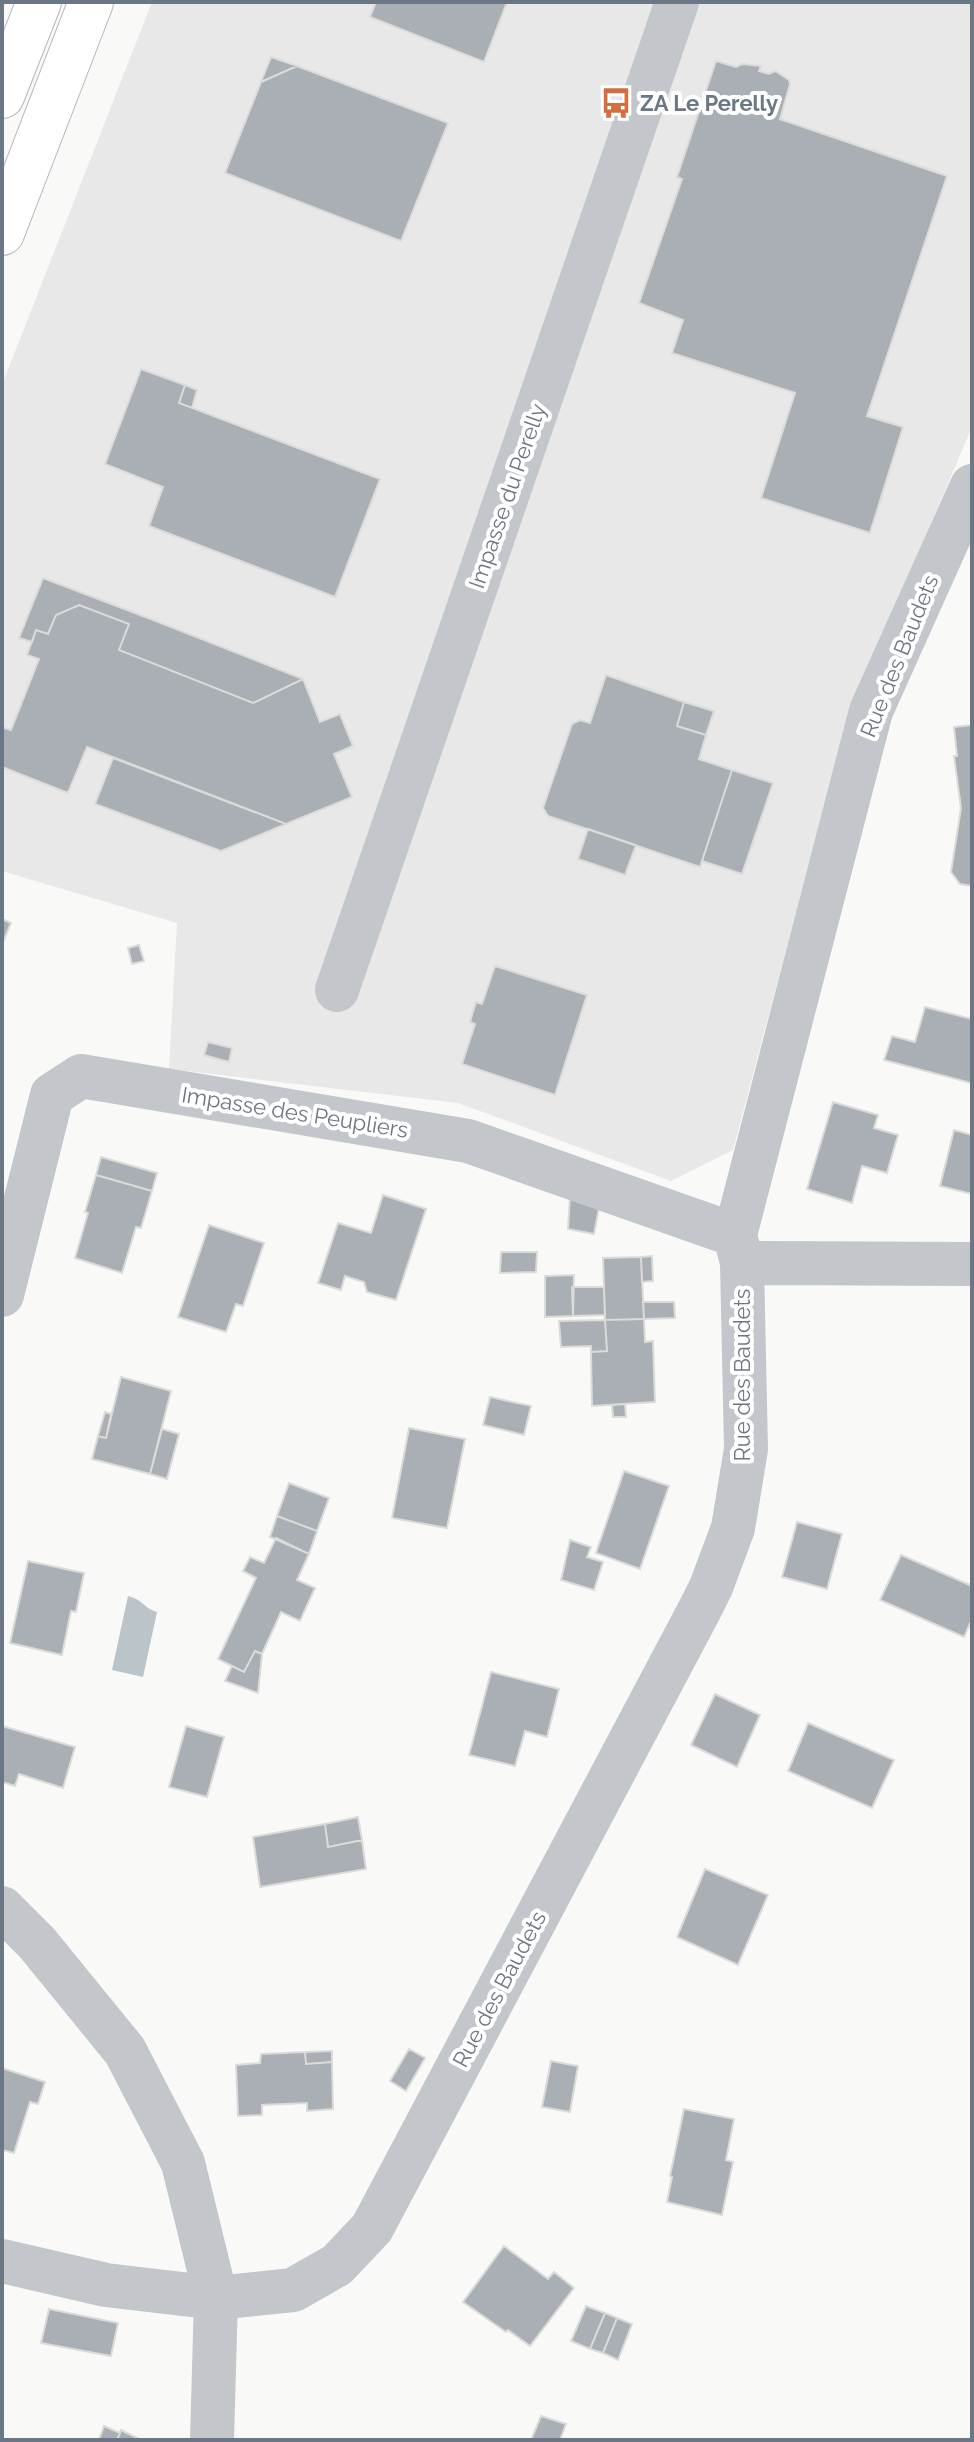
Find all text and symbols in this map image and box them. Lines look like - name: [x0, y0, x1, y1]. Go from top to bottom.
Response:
- bus stop icon: ZA Le Perelly: [599, 86, 633, 120]
- place label: ZA Le Perelly: [640, 90, 778, 116]
- street label: Impasse du Perelly: [463, 400, 551, 592]
- street label: Rue des Baudets: [855, 571, 943, 741]
- street label: Impasse des Peupliers: [180, 1081, 410, 1143]
- street label: Rue des Baudets: [729, 1289, 755, 1461]
- street label: Rue des Baudets: [447, 1907, 551, 2071]

